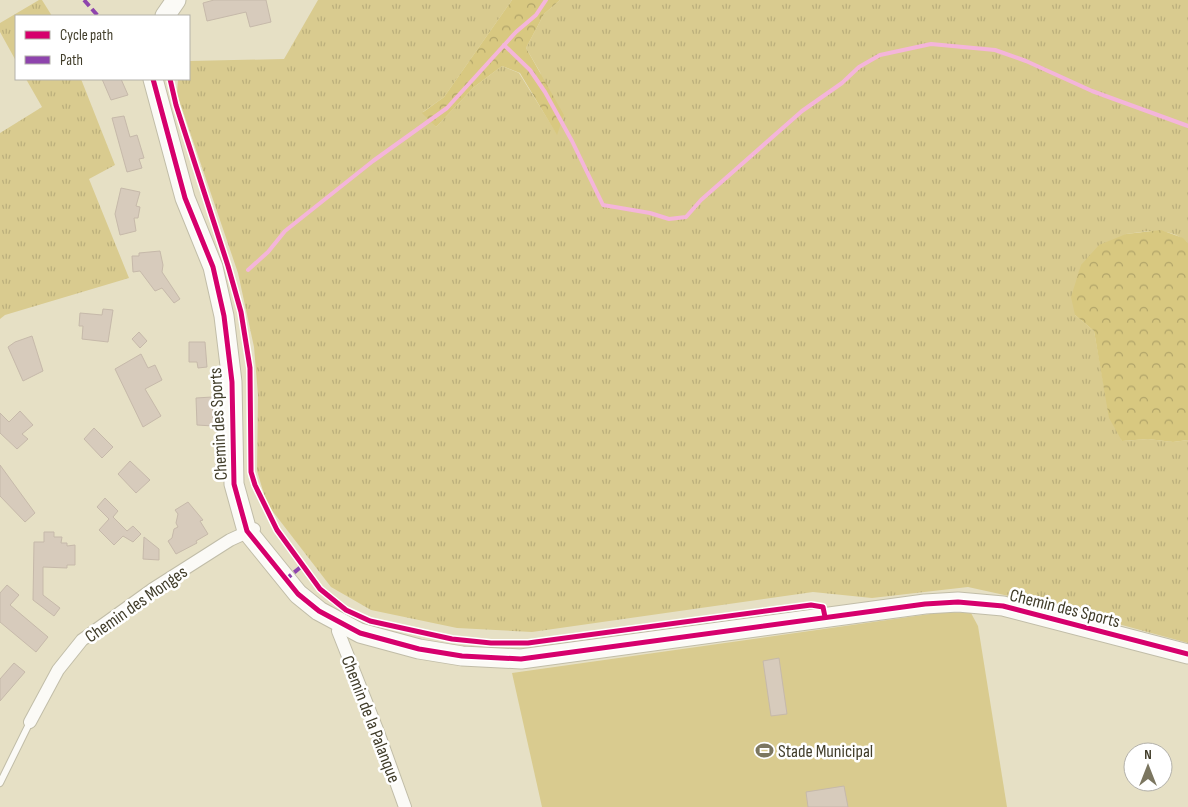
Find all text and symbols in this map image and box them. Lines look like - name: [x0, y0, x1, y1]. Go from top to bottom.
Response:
- legend: [15, 15, 190, 80]
- text: Cycle path: [60, 26, 113, 45]
- text: Path: [60, 51, 83, 70]
- street label: Chemin des Sports: [205, 367, 232, 481]
- street label: Chemin des Monges: [81, 561, 191, 647]
- street label: Chemin des Sports: [1007, 585, 1122, 632]
- street label: Chemin de la Palanque: [337, 653, 404, 786]
- sports icon: Stade Municipal: [754, 741, 774, 761]
- place label: Stade Municipal: [778, 741, 873, 762]
- north arrow: [1123, 742, 1173, 792]
- text: N: [1144, 746, 1152, 763]

